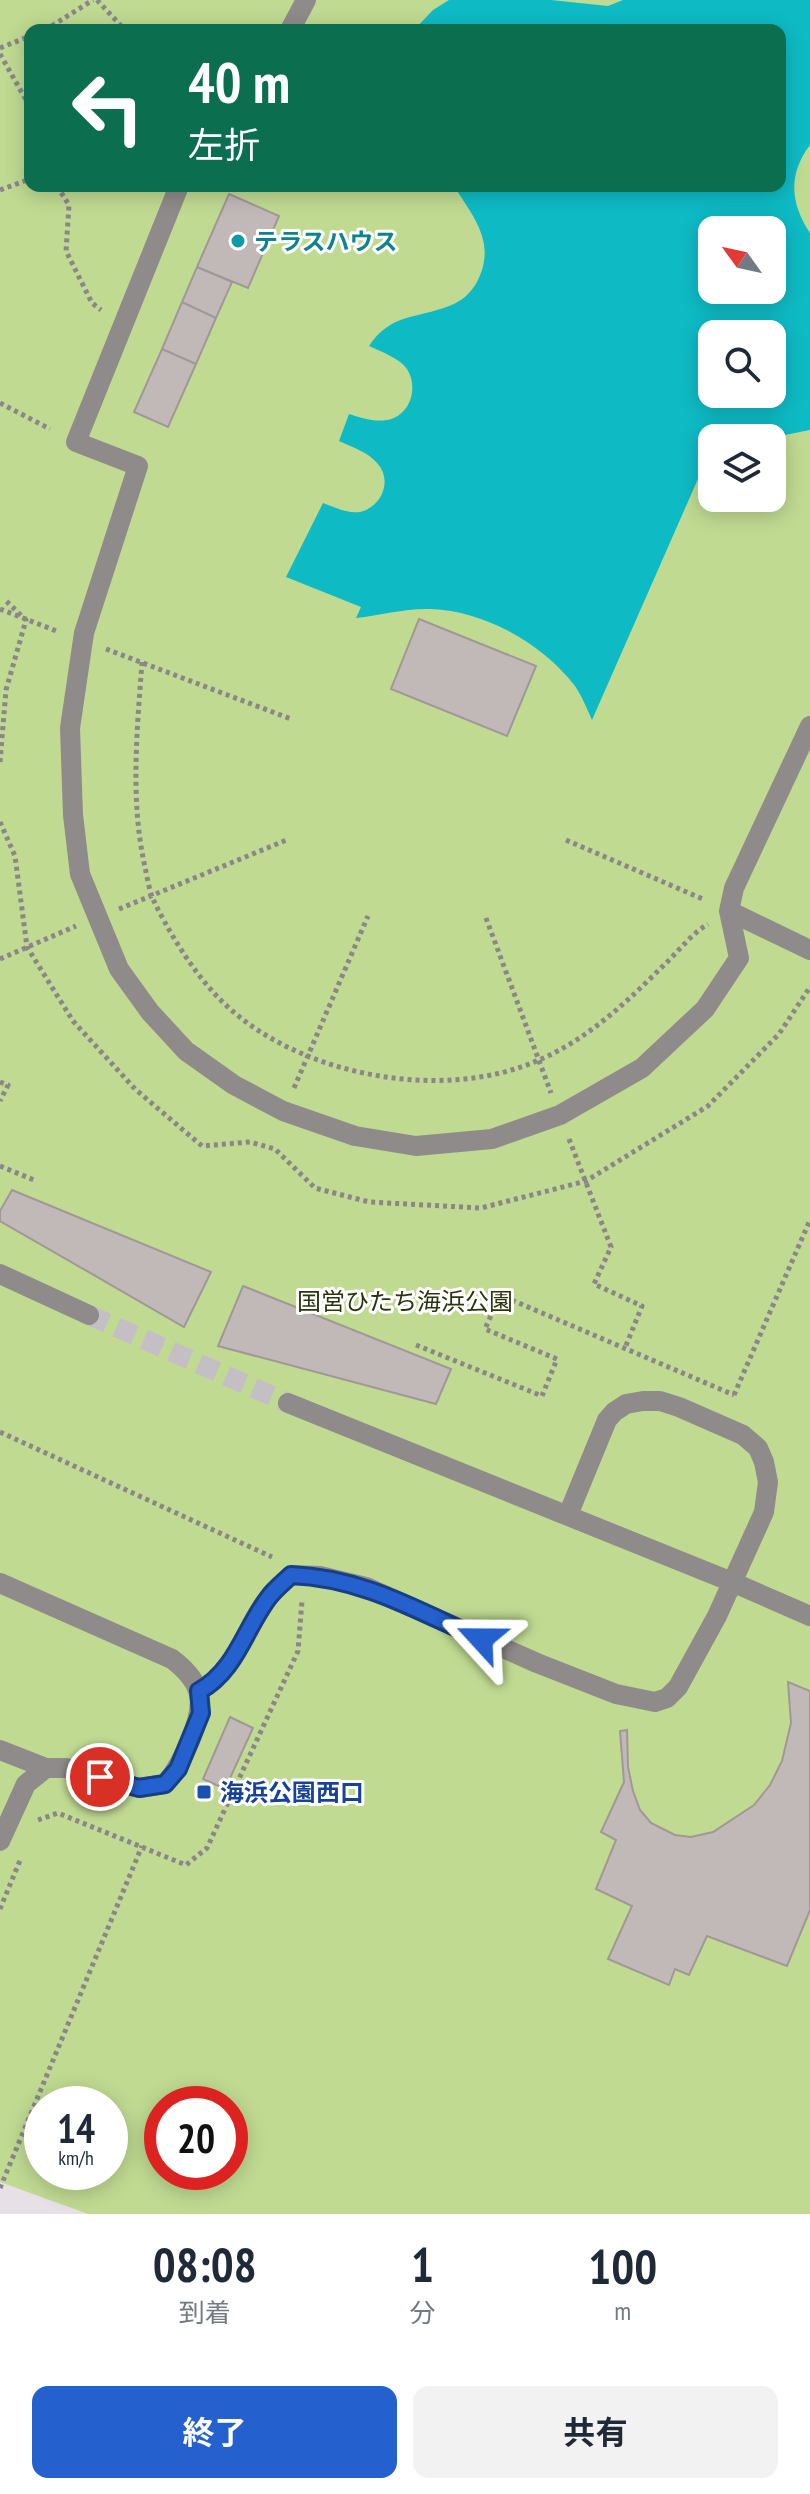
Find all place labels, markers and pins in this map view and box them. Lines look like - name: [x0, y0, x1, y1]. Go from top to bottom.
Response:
- place label: テラスハウス: [254, 226, 398, 257]
- marker: テラスハウス: [229, 232, 247, 250]
- pin: [66, 1743, 134, 1811]
- place label: 海浜公園西口: [220, 1777, 364, 1808]
- marker: 海浜公園西口: [195, 1783, 213, 1801]

